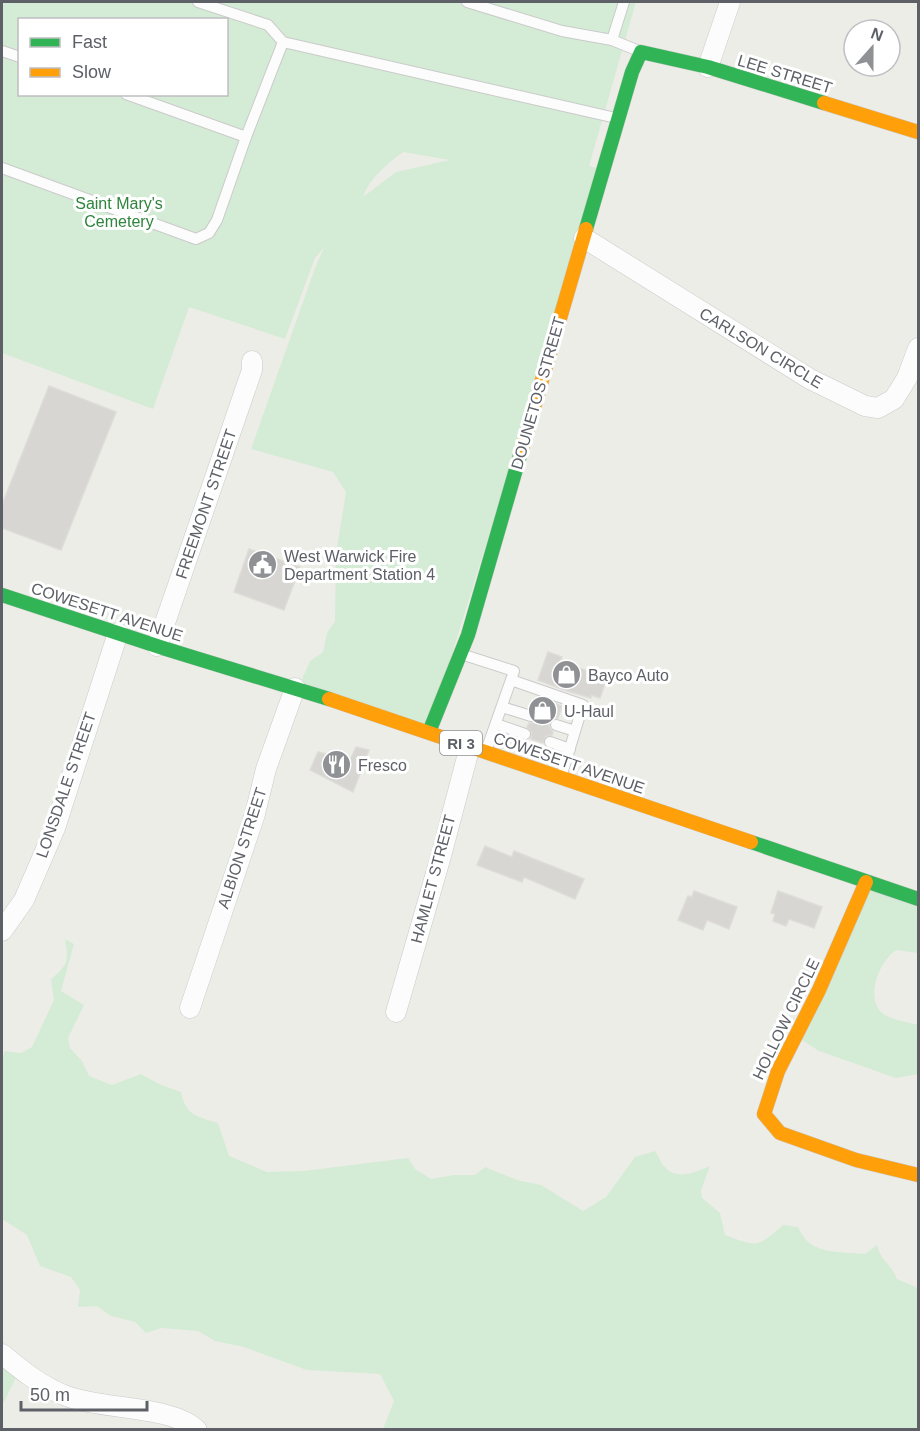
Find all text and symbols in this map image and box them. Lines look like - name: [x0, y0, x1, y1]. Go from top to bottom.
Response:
- legend: [18, 18, 228, 96]
- north arrow: [842, 18, 902, 78]
- text: N: [869, 24, 886, 44]
- text: Fast: [72, 32, 107, 52]
- street label: LEE STREET: [736, 52, 834, 96]
- text: Slow: [72, 62, 112, 82]
- park label: Saint Mary's Cemetery: [75, 195, 163, 230]
- street label: CARLSON CIRCLE: [696, 305, 826, 391]
- street label: DOUNETOS STREET: [508, 315, 568, 471]
- street label: FREEMONT STREET: [172, 427, 240, 581]
- place label: West Warwick Fire Department Station 4: [284, 548, 435, 583]
- public building icon: West Warwick Fire Department Station 4: [247, 549, 279, 581]
- street label: COWESETT AVENUE: [29, 579, 185, 645]
- shop icon: Bayco Auto: [551, 659, 583, 691]
- place label: Bayco Auto: [588, 667, 669, 684]
- shop icon: U-Haul: [527, 695, 559, 727]
- place label: U-Haul: [564, 703, 614, 720]
- street label: LONSDALE STREET: [33, 710, 99, 860]
- street label: COWESETT AVENUE: [491, 729, 647, 797]
- road number: RI 3: [440, 731, 482, 755]
- restaurant icon: Fresco: [321, 749, 353, 781]
- place label: Fresco: [358, 757, 407, 774]
- street label: ALBION STREET: [214, 785, 270, 911]
- street label: HAMLET STREET: [408, 813, 458, 945]
- street label: HOLLOW CIRCLE: [749, 956, 823, 1082]
- scale bar: [21, 1374, 147, 1412]
- text: 50 m: [30, 1385, 70, 1405]

